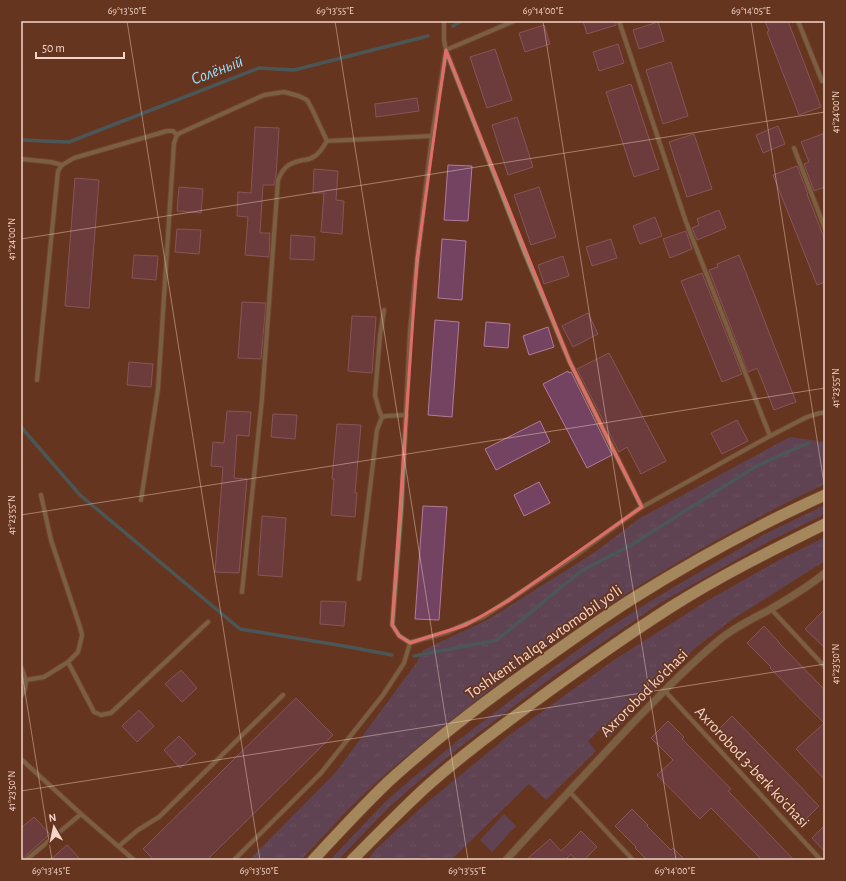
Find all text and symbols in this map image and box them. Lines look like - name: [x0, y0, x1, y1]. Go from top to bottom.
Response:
- text: 69°13'50"E: [108, 6, 146, 16]
- text: 69°13'55"E: [316, 6, 354, 16]
- text: 69°14'00"E: [523, 6, 563, 16]
- text: 69°14'05"E: [731, 6, 771, 16]
- scale bar: [36, 34, 124, 60]
- text: 50 m: [42, 42, 65, 54]
- water label: Солёный: [189, 52, 245, 88]
- text: 41°24'00"N: [831, 91, 841, 133]
- text: 41°24'00"N: [7, 218, 17, 260]
- text: 41°23'55"N: [831, 368, 841, 408]
- text: 41°23'55"N: [7, 495, 17, 535]
- street label: Toshkent halqa avtomobil yo'li: [463, 582, 626, 703]
- text: 41°23'50"N: [831, 644, 841, 684]
- street label: Axrorobod ko'chasi: [597, 646, 691, 740]
- street label: Axrorobod 3-berk ko'chasi: [692, 703, 812, 831]
- text: 41°23'50"N: [7, 771, 17, 811]
- north arrow: [34, 807, 74, 847]
- text: N: [48, 812, 57, 824]
- text: 69°13'45"E: [32, 866, 70, 876]
- text: 69°13'50"E: [240, 866, 278, 876]
- text: 69°13'55"E: [448, 866, 486, 876]
- text: 69°14'00"E: [655, 866, 695, 876]

